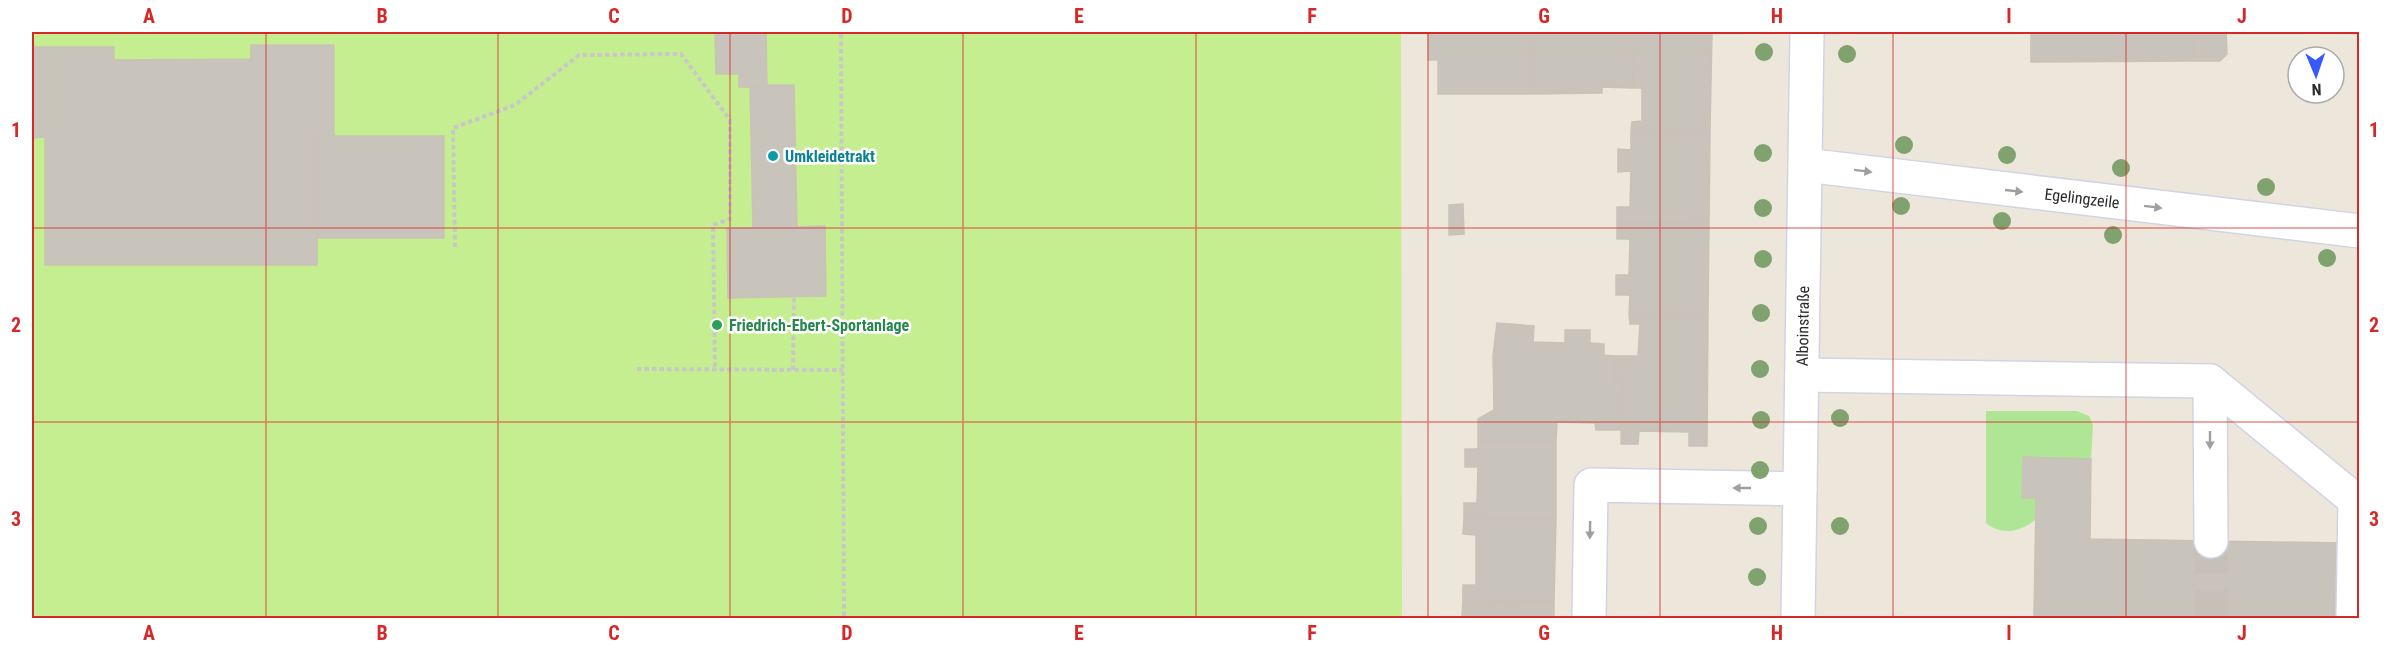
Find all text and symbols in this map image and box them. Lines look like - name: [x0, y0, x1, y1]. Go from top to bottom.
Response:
- text: A: [143, 4, 155, 28]
- text: B: [376, 4, 388, 28]
- text: C: [608, 4, 620, 28]
- text: D: [841, 4, 853, 28]
- text: E: [1074, 4, 1084, 28]
- text: F: [1307, 4, 1317, 28]
- text: G: [1538, 4, 1550, 28]
- text: H: [1771, 4, 1783, 28]
- text: I: [2006, 4, 2012, 28]
- text: J: [2237, 4, 2247, 28]
- north arrow: [2286, 45, 2346, 105]
- text: N: [2311, 80, 2322, 99]
- text: 1: [11, 118, 21, 142]
- text: 1: [2369, 118, 2379, 142]
- place label: Umkleidetrakt: [785, 147, 875, 166]
- marker: Umkleidetrakt: [766, 149, 780, 163]
- one-way arrow: [1854, 167, 1873, 176]
- street label: Egelingzeile: [2043, 184, 2121, 212]
- one-way arrow: [2005, 186, 2024, 196]
- one-way arrow: [2144, 202, 2163, 211]
- street label: Alboinstraße: [1792, 286, 1813, 366]
- text: 2: [11, 313, 21, 337]
- text: 2: [2369, 313, 2379, 337]
- place label: Friedrich-Ebert-Sportanlage: [729, 316, 910, 335]
- marker: Friedrich-Ebert-Sportanlage: [710, 318, 724, 332]
- one-way arrow: [2205, 430, 2215, 449]
- one-way arrow: [1732, 483, 1751, 493]
- text: 3: [11, 507, 21, 531]
- text: 3: [2369, 507, 2379, 531]
- one-way arrow: [1586, 521, 1595, 540]
- text: A: [143, 621, 155, 645]
- text: B: [376, 621, 388, 645]
- text: C: [608, 621, 620, 645]
- text: D: [841, 621, 853, 645]
- text: E: [1074, 621, 1084, 645]
- text: F: [1307, 621, 1317, 645]
- text: G: [1538, 621, 1550, 645]
- text: H: [1771, 621, 1783, 645]
- text: I: [2006, 621, 2012, 645]
- text: J: [2237, 621, 2247, 645]

